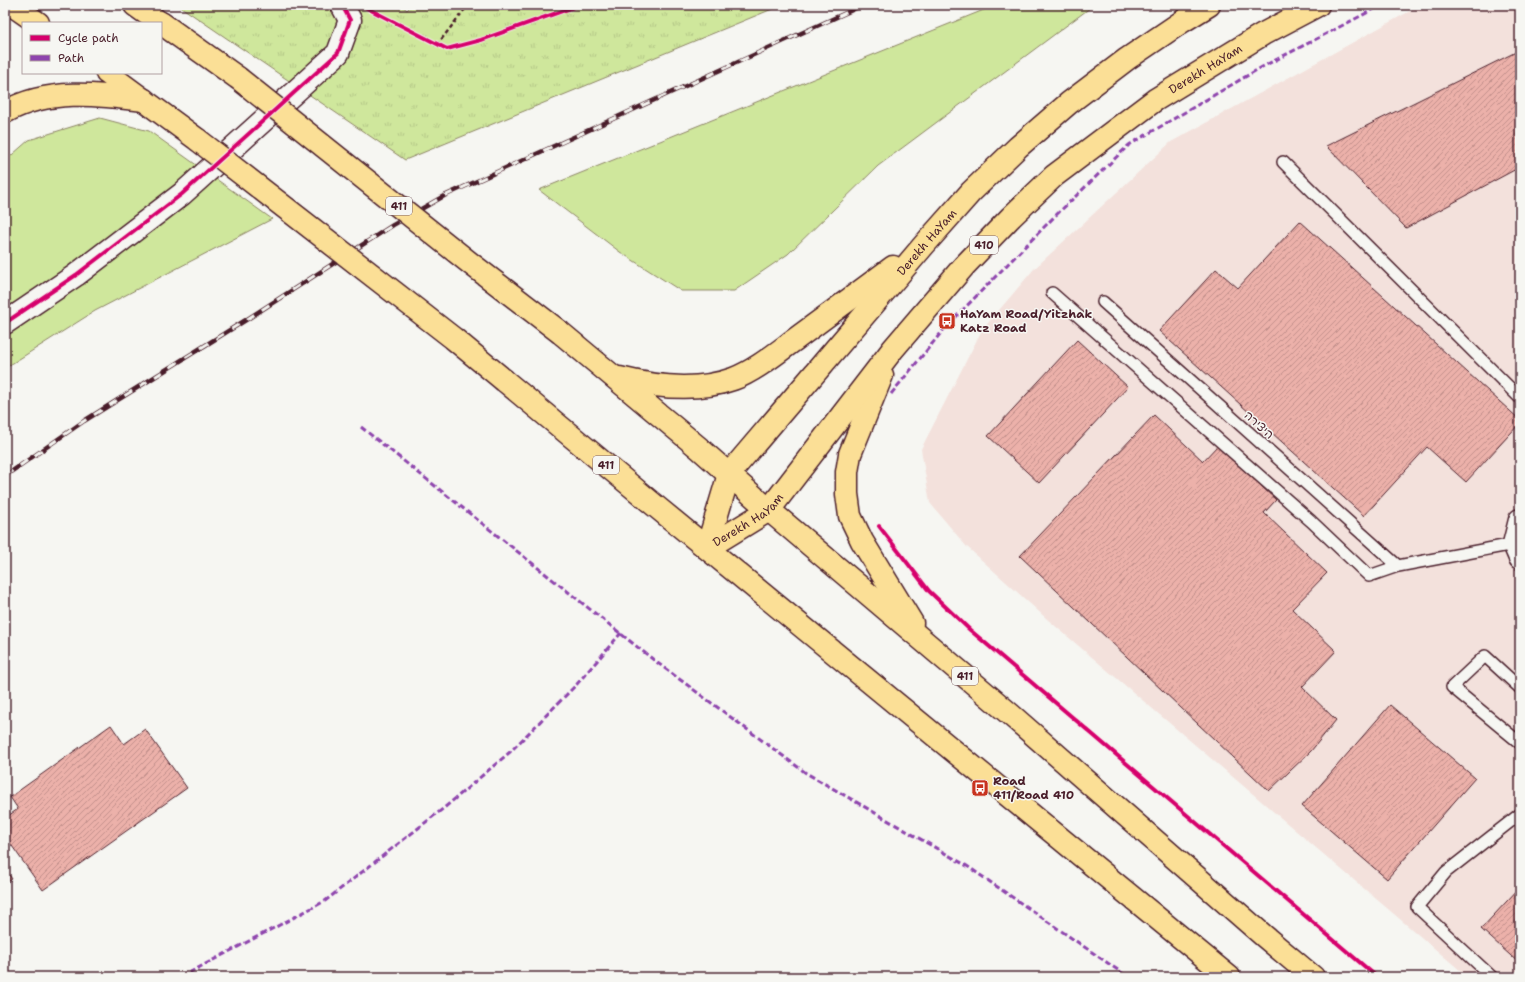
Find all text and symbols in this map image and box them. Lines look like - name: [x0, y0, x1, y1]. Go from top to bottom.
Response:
- legend: [22, 22, 162, 74]
- text: Cycle path: [58, 30, 119, 46]
- street label: Derekh HaYam: [1166, 41, 1245, 98]
- text: Path: [58, 50, 84, 66]
- road number: 411: [386, 197, 412, 215]
- street label: Derekh HaYam: [893, 205, 960, 279]
- road number: 410: [970, 236, 998, 254]
- place label: HaYam Road/Yitzhak Katz Road: [960, 306, 1092, 336]
- bus stop icon: HaYam Road/Yitzhak Katz Road: [937, 311, 957, 331]
- street label: היצירה: [1241, 407, 1277, 443]
- road number: 411: [593, 456, 619, 474]
- street label: Derekh HaYam: [710, 490, 787, 551]
- road number: 411: [952, 667, 978, 685]
- place label: Road 411/Road 410: [993, 773, 1074, 803]
- bus stop icon: Road 411/Road 410: [970, 778, 990, 798]

